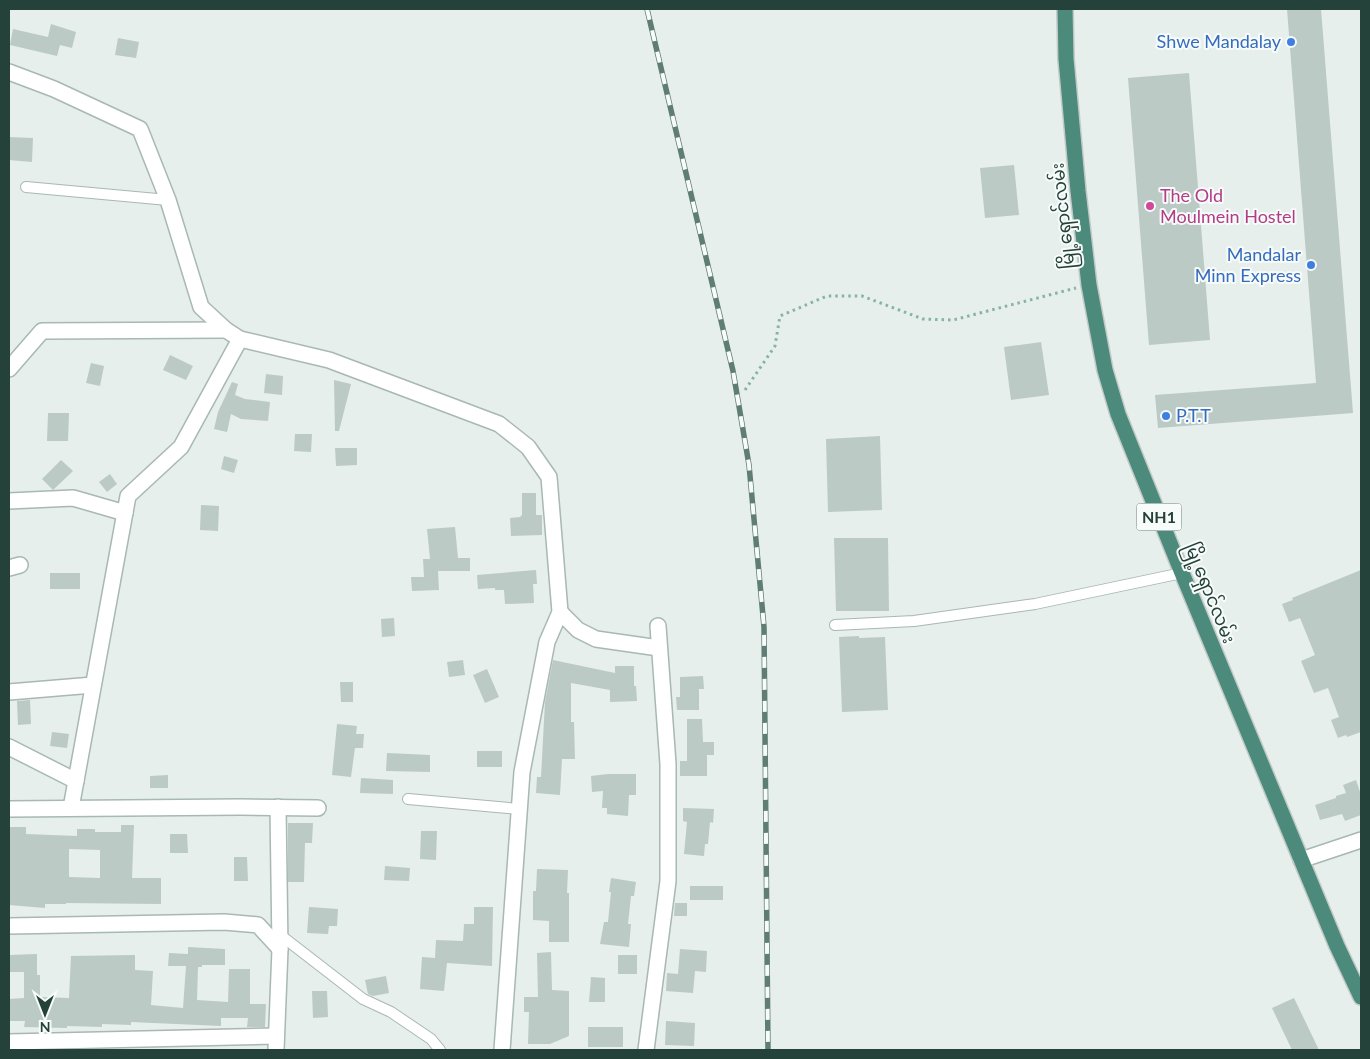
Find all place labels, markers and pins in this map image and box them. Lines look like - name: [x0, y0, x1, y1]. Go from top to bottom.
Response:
- place label: Shwe Mandalay: [1157, 30, 1282, 52]
- marker: Shwe Mandalay: [1285, 36, 1297, 48]
- place label: The Old Moulmein Hostel: [1160, 184, 1296, 227]
- marker: The Old Moulmein Hostel: [1144, 200, 1156, 212]
- place label: Mandalar Minn Express: [1195, 243, 1301, 286]
- marker: Mandalar Minn Express: [1305, 259, 1317, 271]
- place label: P.T.T: [1176, 404, 1211, 426]
- marker: P.T.T: [1160, 410, 1172, 422]

